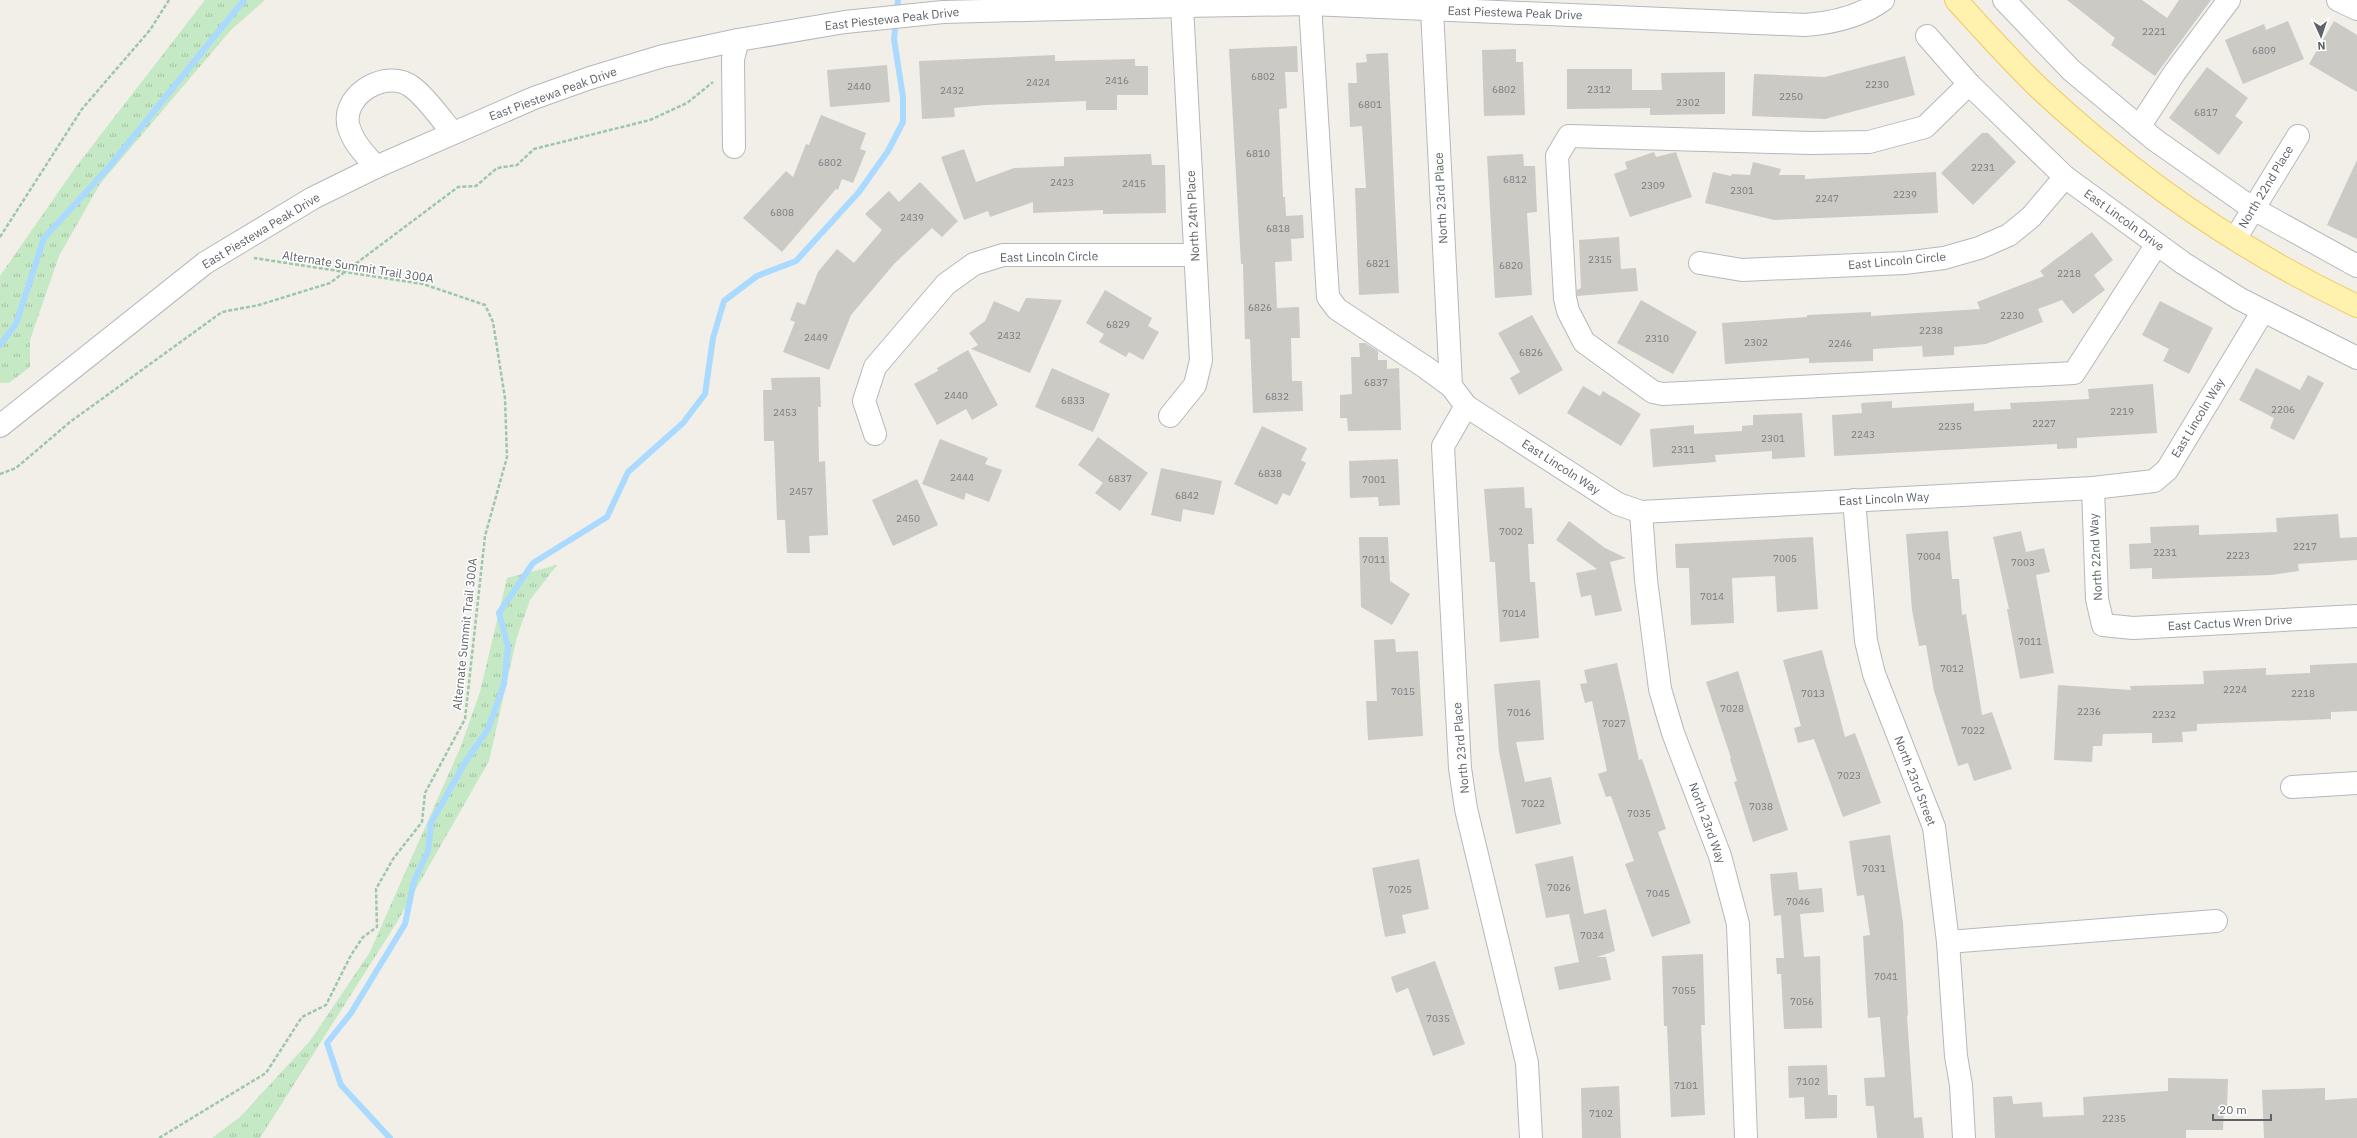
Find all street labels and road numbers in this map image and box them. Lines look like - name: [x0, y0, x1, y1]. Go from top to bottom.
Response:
- street label: East Piestewa Peak Drive: [1447, 3, 1583, 22]
- street label: East Piestewa Peak Drive: [824, 4, 960, 33]
- street label: East Piestewa Peak Drive: [487, 63, 619, 124]
- street label: North 22nd Place: [2235, 142, 2296, 231]
- street label: North 23rd Place: [1431, 152, 1450, 244]
- street label: North 24th Place: [1183, 170, 1202, 262]
- street label: East Lincoln Drive: [2081, 185, 2168, 254]
- street label: East Piestewa Peak Drive: [199, 189, 323, 272]
- street label: Alternate Summit Trail 300A: [281, 247, 435, 286]
- street label: East Lincoln Circle: [1000, 248, 1099, 265]
- street label: East Lincoln Circle: [1847, 249, 1947, 272]
- street label: East Lincoln Way: [2168, 375, 2227, 460]
- street label: East Lincoln Way: [1519, 436, 1603, 498]
- street label: East Lincoln Way: [1838, 489, 1930, 508]
- street label: North 22nd Way: [2086, 513, 2105, 601]
- street label: Alternate Summit Trail 300A: [449, 557, 480, 711]
- street label: East Cactus Wren Drive: [2167, 612, 2293, 633]
- street label: North 23rd Place: [1449, 701, 1472, 794]
- street label: North 23rd Street: [1891, 734, 1939, 828]
- street label: North 23rd Way: [1686, 780, 1729, 865]

